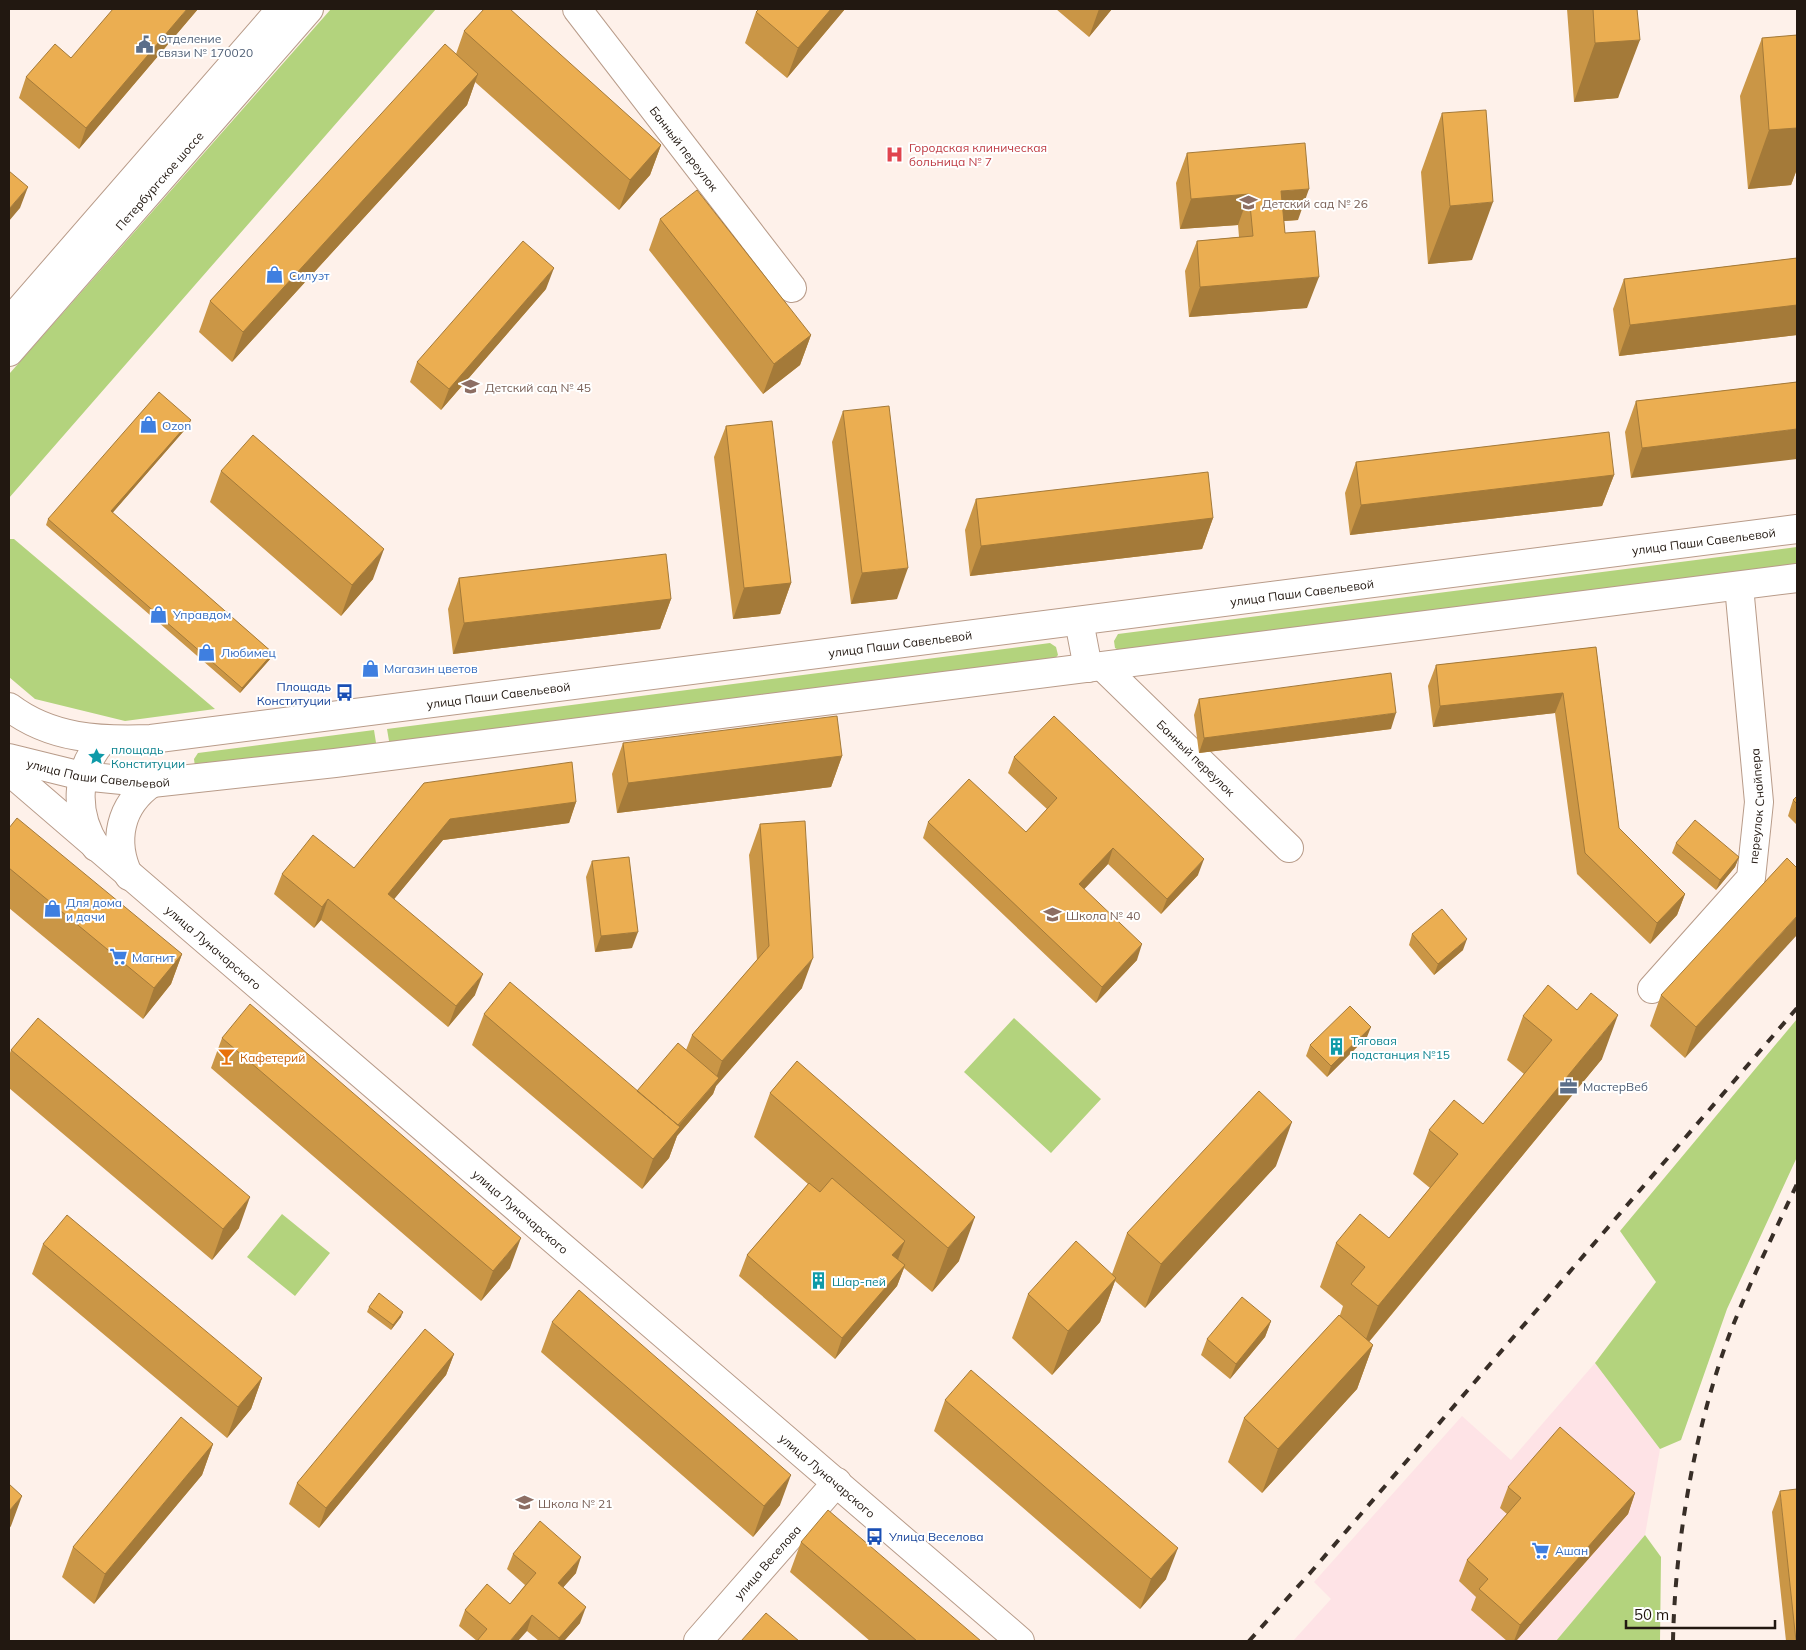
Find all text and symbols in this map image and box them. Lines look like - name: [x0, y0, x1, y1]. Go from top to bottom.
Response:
- place label: Отделение связи № 170020: [158, 31, 253, 60]
- public building icon: Отделение связи № 170020: [134, 35, 154, 55]
- street label: Банный переулок: [647, 103, 722, 194]
- street label: Петербургское шоссе: [112, 128, 207, 233]
- place label: Городская клиническая больница № 7: [909, 140, 1047, 169]
- hospital icon: Городская клиническая больница № 7: [885, 144, 905, 164]
- school or university icon: Детский сад № 26: [1238, 193, 1258, 213]
- place label: Детский сад № 26: [1262, 196, 1368, 211]
- shop icon: Силуэт: [265, 265, 285, 285]
- place label: Силуэт: [289, 268, 330, 283]
- school or university icon: Детский сад № 45: [461, 377, 481, 397]
- place label: Детский сад № 45: [485, 380, 591, 395]
- shop icon: Ozon: [138, 415, 158, 435]
- place label: Ozon: [162, 418, 191, 433]
- street label: улица Паши Савельевой: [1631, 524, 1776, 558]
- street label: улица Паши Савельевой: [1229, 576, 1375, 609]
- shop icon: Управдом: [149, 604, 169, 624]
- place label: Управдом: [172, 607, 231, 622]
- street label: улица Паши Савельевой: [827, 627, 973, 660]
- shop icon: Любимец: [197, 642, 217, 662]
- place label: Любимец: [221, 645, 276, 660]
- shop icon: Магазин цветов: [360, 658, 380, 678]
- place label: Магазин цветов: [384, 661, 478, 676]
- street label: улица Паши Савельевой: [426, 678, 571, 711]
- place label: Площадь Конституции: [257, 679, 331, 708]
- bus stop icon: Площадь Конституции: [335, 683, 355, 703]
- street label: Банный переулок: [1154, 716, 1239, 799]
- place label: площадь Конституции: [111, 742, 185, 771]
- place icon: площадь Конституции: [87, 746, 107, 766]
- street label: переулок Снайпера: [1745, 748, 1767, 865]
- street label: улица Паши Савельевой: [25, 755, 171, 791]
- place label: Для дома и дачи: [66, 895, 122, 924]
- shop icon: Для дома и дачи: [42, 899, 62, 919]
- street label: улица Луначарского: [163, 902, 265, 992]
- school or university icon: Школа № 40: [1042, 905, 1062, 925]
- place label: Школа № 40: [1066, 908, 1140, 923]
- supermarket icon: Магнит: [108, 947, 128, 967]
- place label: Магнит: [132, 950, 175, 965]
- place label: Тяговая подстанция №15: [1351, 1033, 1450, 1062]
- building icon: Тяговая подстанция №15: [1327, 1037, 1347, 1057]
- bar icon: Кафетерий: [216, 1047, 236, 1067]
- place label: Кафетерий: [240, 1050, 305, 1065]
- office icon: МастерВеб: [1559, 1076, 1579, 1096]
- place label: МастерВеб: [1583, 1079, 1648, 1094]
- street label: улица Луначарского: [470, 1166, 572, 1257]
- building icon: Шар-пей: [808, 1271, 828, 1291]
- place label: Шар-пей: [832, 1274, 886, 1289]
- street label: улица Луначарского: [777, 1430, 879, 1521]
- school or university icon: Школа № 21: [514, 1493, 534, 1513]
- place label: Школа № 21: [538, 1496, 612, 1511]
- street label: улица Веселова: [731, 1522, 804, 1602]
- bus stop icon: Улица Веселова: [865, 1526, 885, 1546]
- place label: Улица Веселова: [888, 1529, 984, 1544]
- supermarket icon: Ашан: [1531, 1540, 1551, 1560]
- place label: Ашан: [1555, 1543, 1588, 1558]
- scale bar: [1626, 1598, 1775, 1630]
- text: 50 m: [1634, 1605, 1669, 1624]

